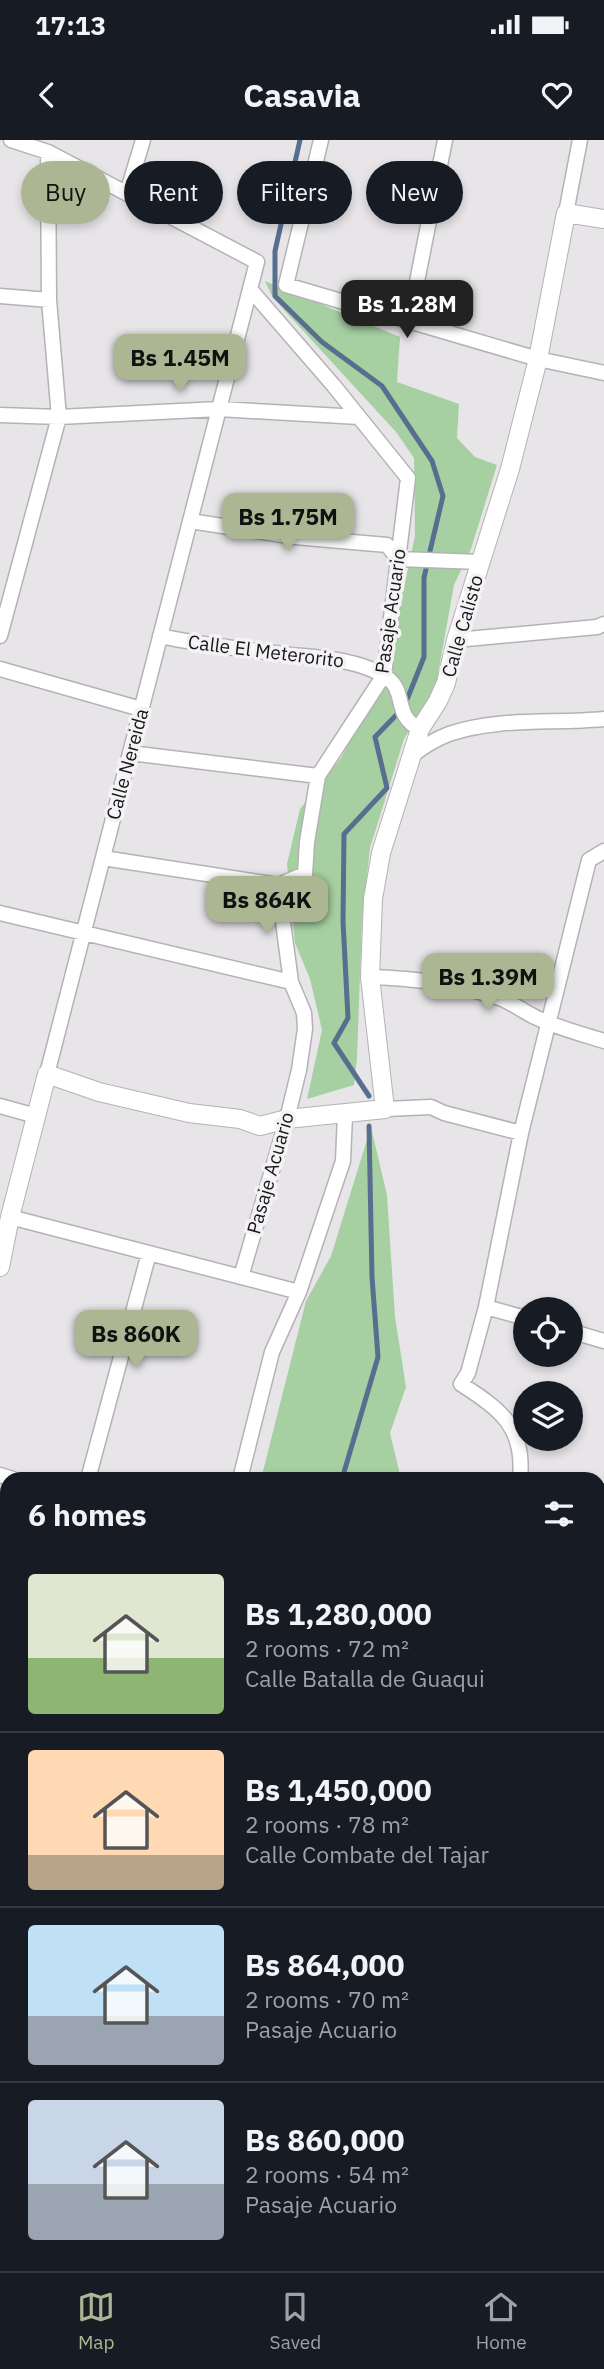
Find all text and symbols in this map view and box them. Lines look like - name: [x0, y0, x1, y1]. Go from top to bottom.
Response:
- text: 17:13: [35, 8, 106, 42]
- text: Casavia: [243, 74, 361, 116]
- icon: back: [28, 76, 66, 114]
- icon: heart: [538, 76, 576, 114]
- chip: Buy: [21, 161, 110, 224]
- chip: Rent: [124, 161, 223, 224]
- chip: Filters: [237, 161, 352, 224]
- chip: New: [366, 161, 463, 224]
- pin: Bs 1.28M: [335, 280, 479, 340]
- text: Bs 1.28M: [357, 288, 457, 318]
- pin: Bs 1.45M: [108, 334, 252, 394]
- text: Bs 1.45M: [130, 342, 230, 372]
- pin: Bs 1.75M: [216, 494, 360, 553]
- text: Bs 1.75M: [238, 501, 338, 531]
- street label: Pasaje Acuario: [369, 547, 411, 675]
- street label: Calle Calisto: [436, 572, 488, 680]
- street label: Calle El Meterorito: [187, 630, 345, 672]
- street label: Calle Nereida: [101, 706, 153, 822]
- pin: Bs 864K: [202, 876, 332, 936]
- text: Bs 864K: [222, 884, 312, 914]
- pin: Bs 1.39M: [416, 954, 560, 1013]
- text: Bs 1.39M: [438, 961, 538, 991]
- street label: Pasaje Acuario: [241, 1109, 299, 1237]
- map controls: [513, 1297, 583, 1451]
- button: locate: [513, 1297, 583, 1367]
- pin: Bs 860K: [71, 1310, 201, 1370]
- text: Bs 860K: [91, 1318, 181, 1348]
- button: layers: [513, 1381, 583, 1451]
- text: 6 homes: [28, 1495, 147, 1534]
- icon: filters: [540, 1495, 578, 1533]
- text: Bs 1,280,000: [245, 1594, 432, 1633]
- icon: home: [84, 1602, 168, 1686]
- text: 2 rooms · 72 m²: [245, 1633, 409, 1663]
- text: Calle Batalla de Guaqui: [245, 1663, 485, 1693]
- text: Bs 1,450,000: [245, 1770, 432, 1809]
- icon: home: [84, 1778, 168, 1862]
- text: 2 rooms · 78 m²: [245, 1809, 409, 1839]
- text: Calle Combate del Tajar: [245, 1839, 489, 1869]
- text: Bs 864,000: [245, 1945, 405, 1984]
- icon: home: [84, 1953, 168, 2037]
- text: 2 rooms · 70 m²: [245, 1984, 409, 2014]
- text: Pasaje Acuario: [245, 2014, 397, 2044]
- text: Bs 860,000: [245, 2120, 405, 2159]
- icon: home: [84, 2128, 168, 2212]
- text: 2 rooms · 54 m²: [245, 2159, 409, 2189]
- text: Pasaje Acuario: [245, 2189, 397, 2219]
- tab: Map: [77, 2288, 115, 2354]
- tab: Saved: [270, 2288, 321, 2354]
- tab: Home: [476, 2288, 527, 2354]

